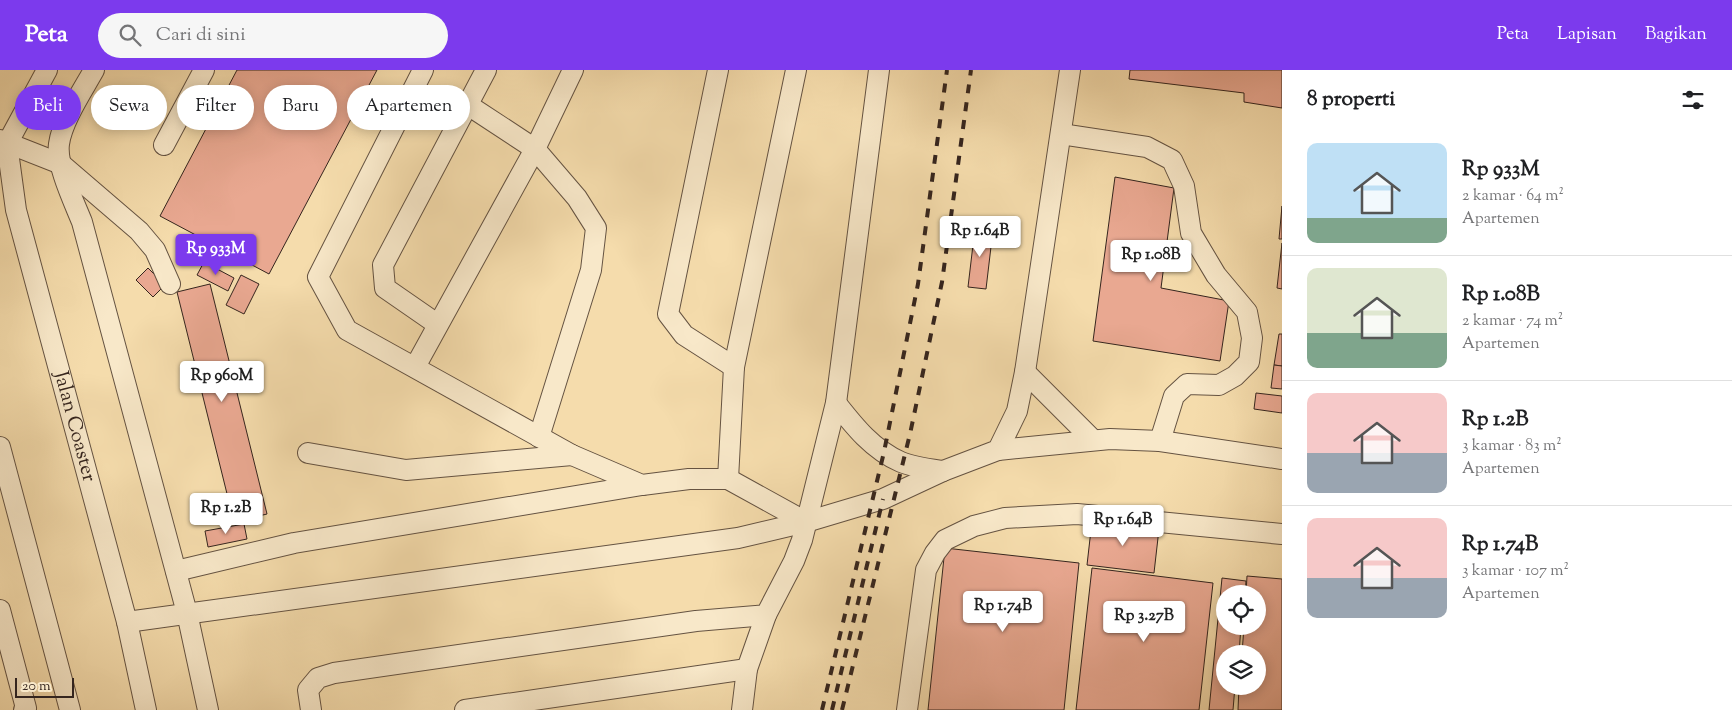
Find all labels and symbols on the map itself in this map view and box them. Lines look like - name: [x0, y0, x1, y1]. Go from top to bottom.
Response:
- pin: Rp 1.64B: [928, 216, 1032, 258]
- pin: Rp 933M: [170, 234, 262, 276]
- pin: Rp 1.08B: [1099, 240, 1203, 282]
- pin: Rp 960M: [176, 360, 268, 403]
- street label: Jalan Coaster: [45, 367, 103, 486]
- pin: Rp 1.2B: [180, 492, 272, 535]
- pin: Rp 1.64B: [1071, 504, 1175, 547]
- pin: Rp 1.74B: [951, 590, 1055, 633]
- pin: Rp 3.27B: [1092, 600, 1196, 643]
- scale bar: [15, 675, 74, 698]

